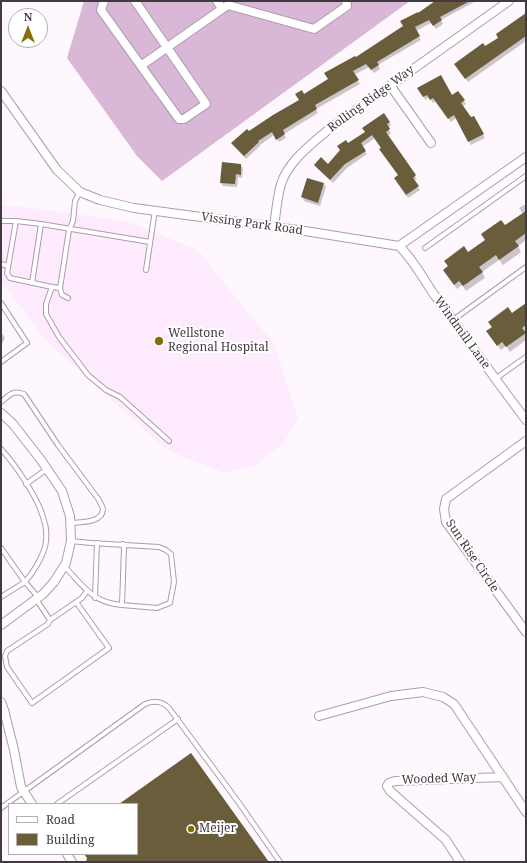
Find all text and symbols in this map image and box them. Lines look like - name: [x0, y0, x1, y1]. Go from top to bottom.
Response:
- north arrow: [8, 8, 48, 48]
- text: N: [24, 9, 32, 24]
- street label: Rolling Ridge Way: [325, 63, 417, 135]
- street label: Vissing Park Road: [200, 210, 304, 238]
- street label: Windmill Lane: [431, 294, 493, 372]
- place label: Wellstone Regional Hospital: [168, 327, 269, 355]
- marker: Wellstone Regional Hospital: [153, 335, 165, 347]
- street label: Sun Rise Circle: [442, 517, 502, 595]
- street label: Wooded Way: [401, 770, 477, 788]
- legend: [8, 803, 138, 855]
- text: Road: [46, 811, 75, 828]
- place label: Meijer: [199, 822, 236, 836]
- marker: Meijer: [186, 824, 196, 834]
- text: Building: [46, 831, 94, 848]

